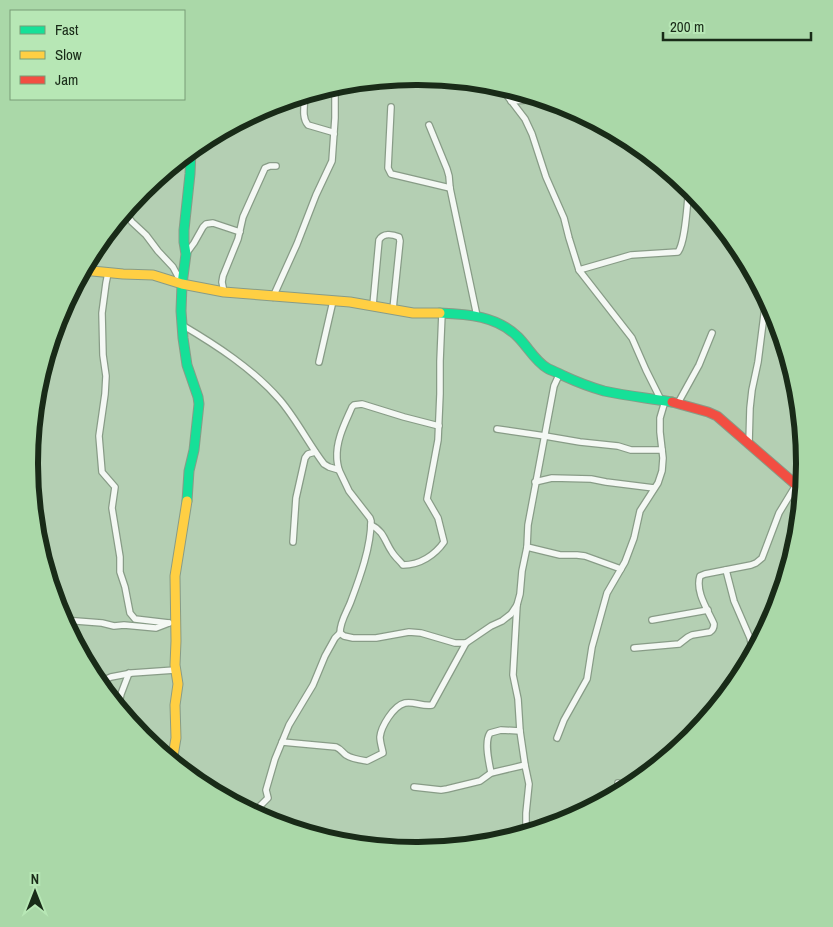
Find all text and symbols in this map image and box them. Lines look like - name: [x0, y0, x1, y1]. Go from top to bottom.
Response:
- legend: [10, 10, 185, 100]
- scale bar: [663, 10, 810, 42]
- text: 200 m: [670, 16, 704, 37]
- text: Fast: [55, 19, 79, 40]
- text: Slow: [55, 44, 82, 65]
- text: Jam: [55, 69, 78, 90]
- north arrow: [10, 867, 60, 917]
- text: N: [31, 870, 39, 888]

